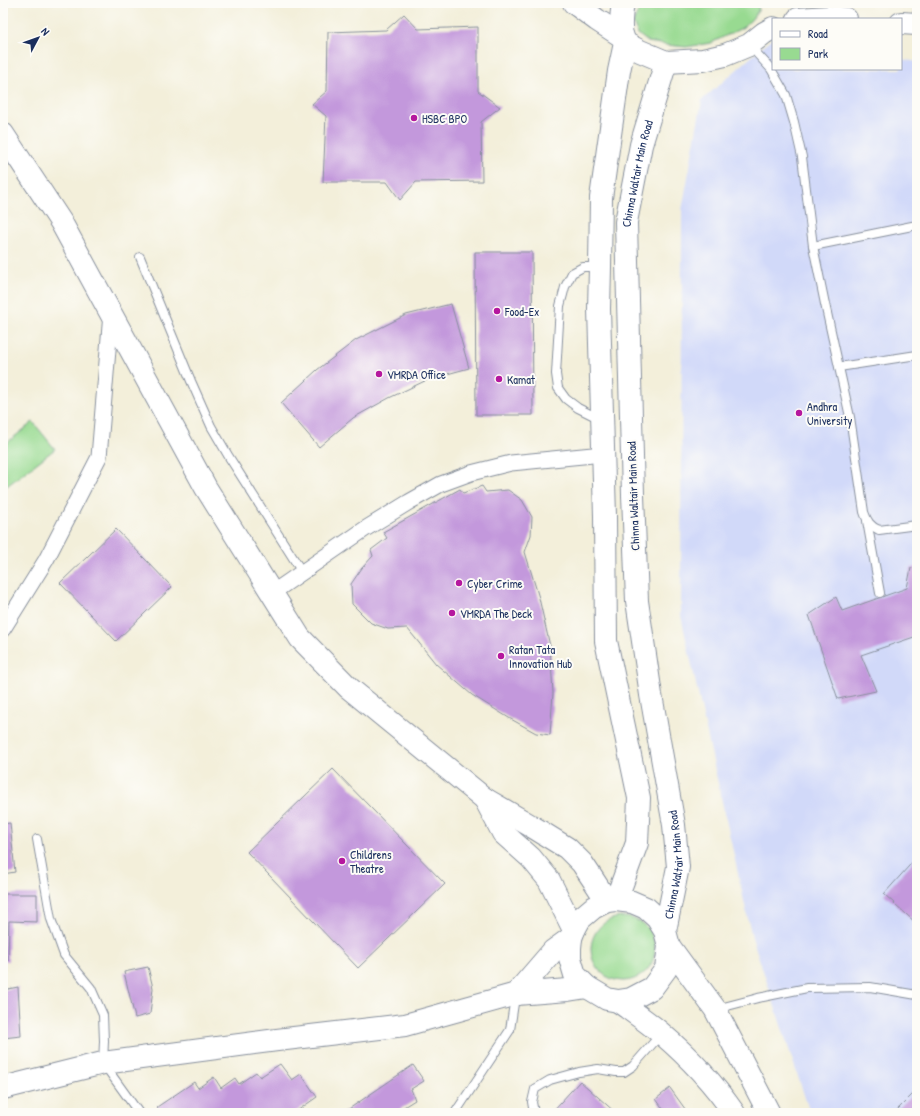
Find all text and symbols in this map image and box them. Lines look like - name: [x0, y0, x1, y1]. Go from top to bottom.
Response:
- north arrow: [18, 18, 58, 58]
- legend: [772, 18, 902, 70]
- text: N: [38, 25, 53, 38]
- text: Road: [808, 25, 828, 42]
- text: Park: [808, 45, 828, 62]
- place label: HSBC BPO: [422, 110, 467, 127]
- marker: HSBC BPO: [409, 113, 419, 123]
- street label: Chinna Waltair Main Road: [617, 118, 657, 227]
- place label: Food-Ex: [504, 303, 539, 320]
- marker: Food-Ex: [492, 306, 502, 316]
- place label: VMRDA Office: [387, 366, 446, 383]
- marker: VMRDA Office: [374, 369, 384, 379]
- place label: Kamat: [507, 371, 536, 388]
- marker: Kamat: [494, 374, 504, 384]
- place label: Andhra University: [807, 398, 852, 429]
- marker: Andhra University: [794, 408, 804, 418]
- street label: Chinna Waltair Main Road: [623, 441, 643, 551]
- place label: Cyber Crime: [467, 575, 523, 592]
- marker: Cyber Crime: [454, 578, 464, 588]
- place label: VMRDA The Deck: [460, 605, 532, 622]
- marker: VMRDA The Deck: [447, 608, 457, 618]
- place label: Ratan Tata Innovation Hub: [509, 641, 572, 672]
- marker: Ratan Tata Innovation Hub: [496, 651, 506, 661]
- street label: Chinna Waltair Main Road: [659, 809, 687, 920]
- place label: Childrens Theatre: [350, 846, 392, 877]
- marker: Childrens Theatre: [337, 856, 347, 866]

